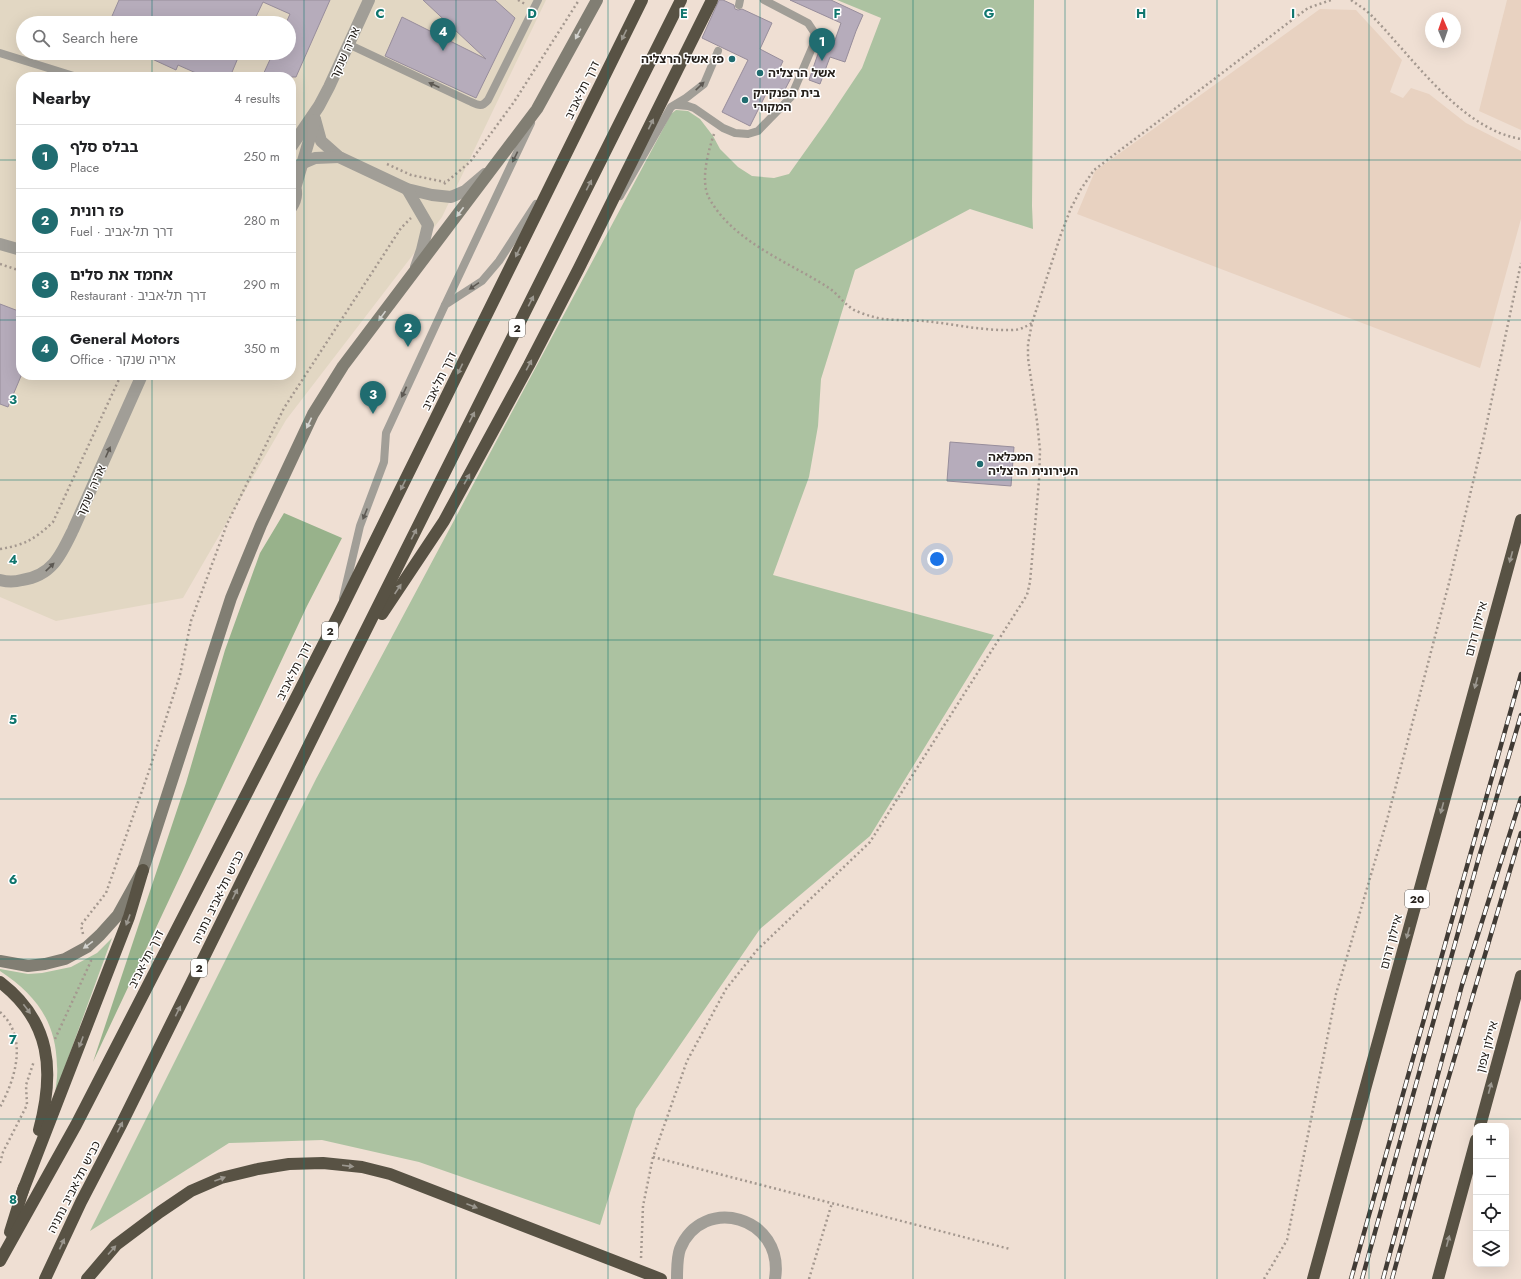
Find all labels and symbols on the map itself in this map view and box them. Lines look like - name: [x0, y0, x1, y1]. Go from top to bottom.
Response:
- text: C: [375, 4, 385, 23]
- text: D: [527, 4, 537, 23]
- text: E: [680, 4, 688, 23]
- text: F: [833, 4, 841, 23]
- text: G: [984, 4, 995, 23]
- text: H: [1136, 4, 1146, 23]
- text: I: [1291, 4, 1295, 23]
- north arrow: [1425, 12, 1461, 48]
- pin: 4: [430, 18, 456, 51]
- street label: אריה שנקר: [326, 24, 365, 82]
- one-way arrow: [575, 28, 582, 40]
- pin: 1: [809, 28, 835, 61]
- one-way arrow: [621, 29, 628, 41]
- place label: פז אשל הרצליה: [641, 50, 724, 68]
- marker: פז אשל הרצליה: [727, 54, 737, 64]
- street label: דרך תל-אביב: [560, 57, 604, 122]
- place label: אשל הרצליה: [768, 64, 835, 82]
- marker: אשל הרצליה: [755, 68, 765, 78]
- one-way arrow: [428, 82, 439, 88]
- one-way arrow: [695, 82, 705, 91]
- place label: בית הפנקייק המקורי: [753, 84, 820, 116]
- marker: בית הפנקייק המקורי: [740, 95, 750, 105]
- one-way arrow: [648, 118, 654, 129]
- one-way arrow: [512, 152, 518, 163]
- one-way arrow: [586, 179, 592, 191]
- one-way arrow: [456, 207, 465, 218]
- one-way arrow: [515, 247, 521, 258]
- one-way arrow: [468, 283, 479, 290]
- one-way arrow: [527, 295, 534, 307]
- one-way arrow: [377, 310, 386, 321]
- pin: 2: [395, 314, 421, 347]
- road number: 2: [509, 319, 525, 337]
- street label: דרך תל-אביב: [417, 348, 461, 413]
- one-way arrow: [526, 359, 532, 371]
- one-way arrow: [457, 363, 463, 375]
- pin: 3: [360, 381, 386, 414]
- one-way arrow: [401, 386, 407, 397]
- text: 3: [9, 390, 17, 409]
- one-way arrow: [469, 412, 476, 423]
- one-way arrow: [305, 417, 312, 429]
- one-way arrow: [105, 446, 111, 457]
- place label: המכלאה העירונית הרצליה: [988, 448, 1078, 480]
- marker: המכלאה העירונית הרצליה: [975, 459, 985, 469]
- street label: אריה שנקר: [72, 462, 111, 520]
- one-way arrow: [463, 473, 470, 485]
- one-way arrow: [400, 480, 406, 491]
- one-way arrow: [361, 509, 367, 521]
- one-way arrow: [411, 528, 417, 540]
- your location: [927, 549, 947, 569]
- text: 4: [8, 550, 18, 569]
- one-way arrow: [1508, 551, 1514, 563]
- one-way arrow: [45, 562, 55, 572]
- one-way arrow: [394, 584, 402, 594]
- street label: איילון דרום: [1460, 599, 1492, 658]
- road number: 2: [322, 622, 338, 640]
- street label: דרך תל-אביב: [272, 638, 317, 703]
- one-way arrow: [1473, 677, 1479, 689]
- text: 5: [9, 710, 17, 729]
- one-way arrow: [1439, 802, 1445, 814]
- street label: כביש תל-אביב נתניה: [188, 847, 248, 947]
- text: 6: [9, 870, 18, 889]
- one-way arrow: [232, 889, 238, 900]
- road number: 20: [1405, 890, 1429, 908]
- street label: איילון דרום: [1375, 912, 1407, 971]
- one-way arrow: [124, 915, 130, 927]
- street label: דרך תל-אביב: [124, 926, 169, 991]
- one-way arrow: [1404, 927, 1410, 940]
- one-way arrow: [82, 941, 93, 949]
- road number: 2: [191, 959, 207, 977]
- one-way arrow: [23, 1004, 31, 1014]
- one-way arrow: [174, 1005, 181, 1017]
- street label: איילון צפון: [1471, 1019, 1503, 1075]
- text: 7: [9, 1030, 17, 1049]
- one-way arrow: [77, 1036, 83, 1048]
- one-way arrow: [1487, 1082, 1493, 1094]
- one-way arrow: [117, 1122, 123, 1133]
- street label: כביש תל-אביב נתניה: [43, 1138, 105, 1236]
- one-way arrow: [342, 1162, 354, 1169]
- one-way arrow: [215, 1175, 227, 1181]
- text: 8: [9, 1190, 17, 1209]
- one-way arrow: [466, 1203, 478, 1209]
- one-way arrow: [1445, 1235, 1451, 1247]
- one-way arrow: [59, 1237, 65, 1249]
- one-way arrow: [108, 1244, 117, 1255]

